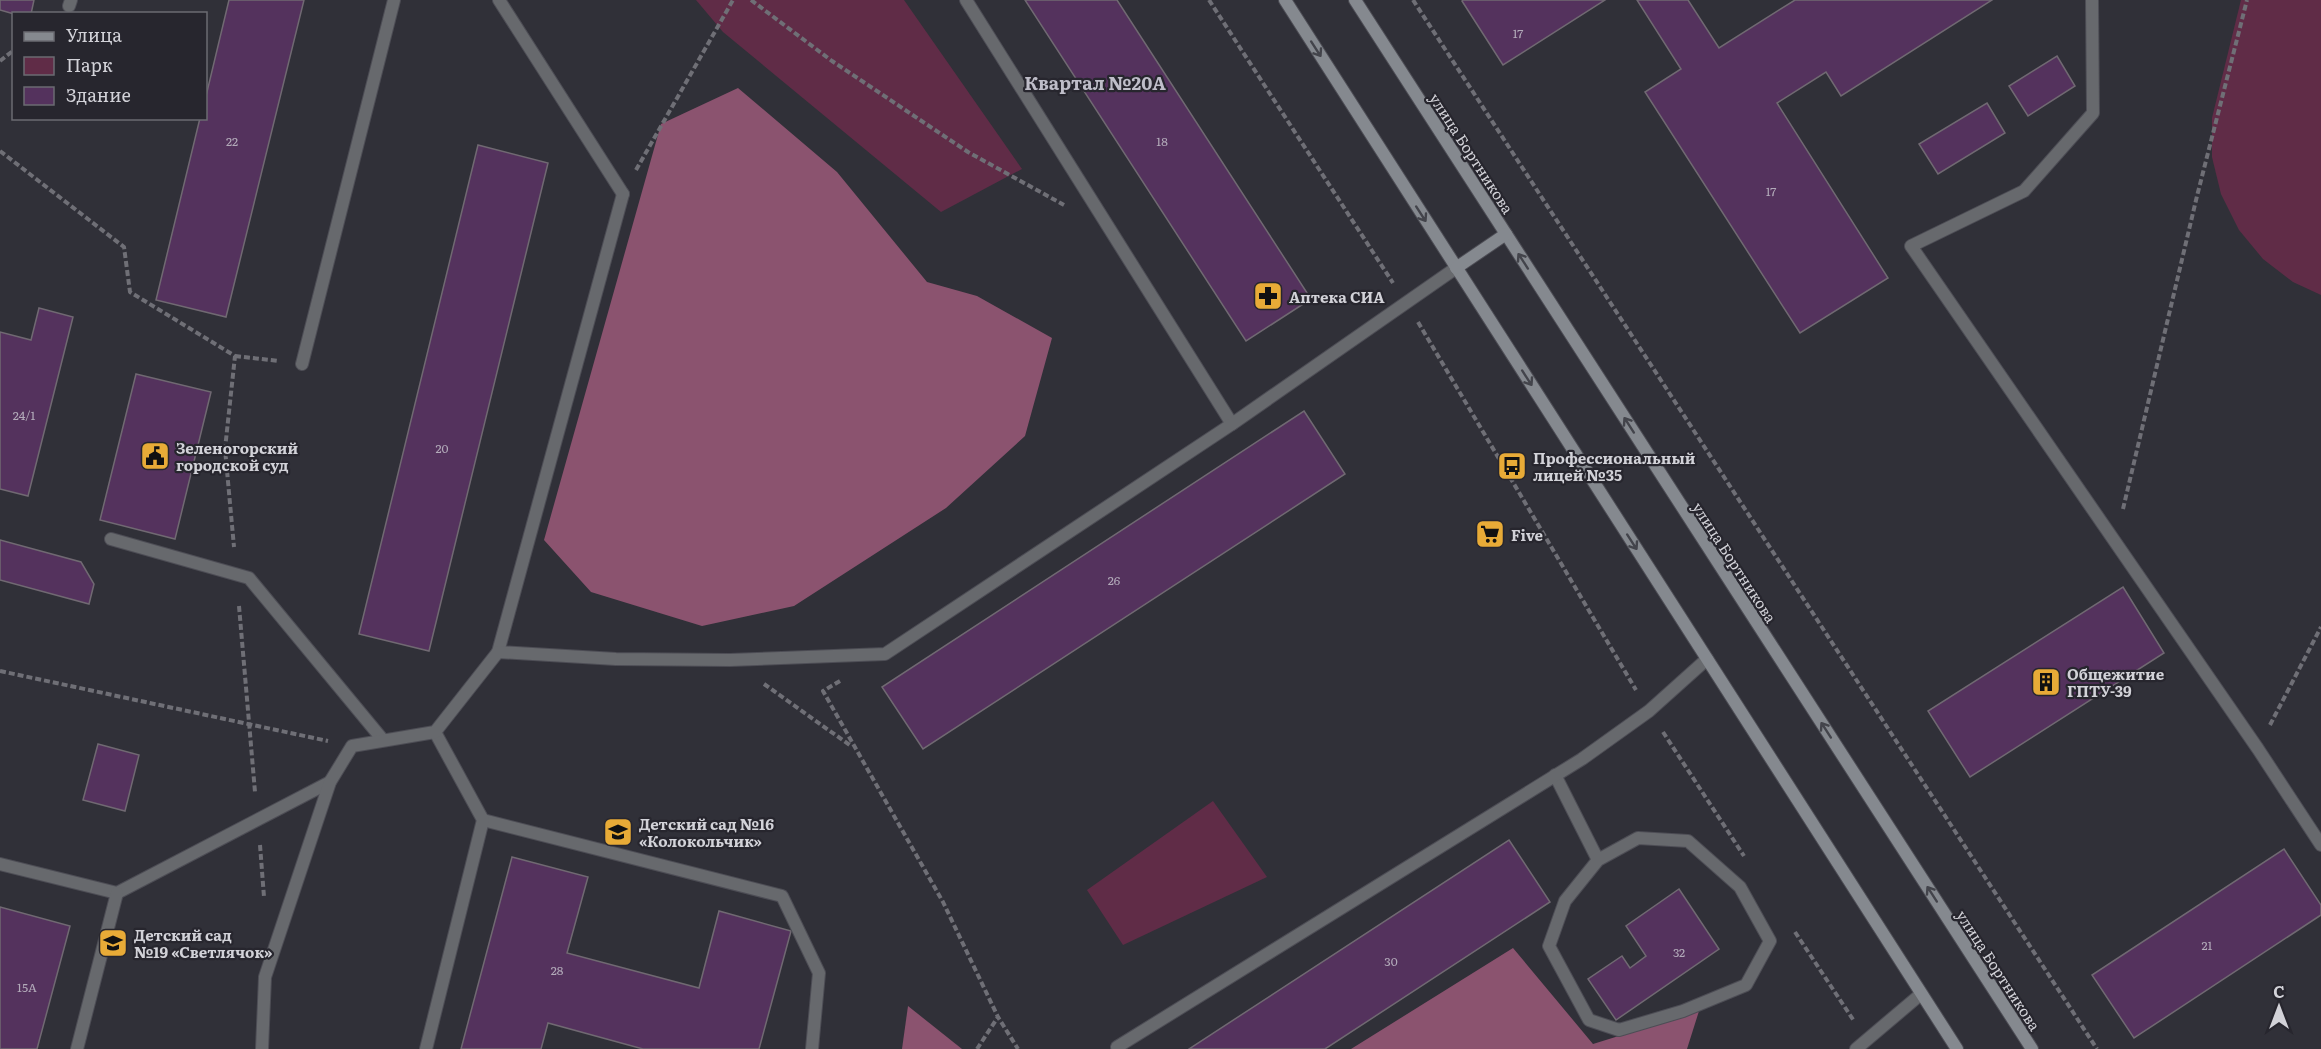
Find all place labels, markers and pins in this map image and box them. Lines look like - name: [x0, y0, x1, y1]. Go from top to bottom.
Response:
- pharmacy icon: Аптека СИА: [1252, 280, 1284, 312]
- place label: Аптека СИА: [1289, 285, 1385, 308]
- place label: Зеленогорский городской суд: [176, 436, 298, 476]
- public building icon: Зеленогорский городской суд: [139, 440, 171, 472]
- place label: Профессиональный лицей №35: [1533, 446, 1696, 486]
- bus stop icon: Профессиональный лицей №35: [1496, 450, 1528, 482]
- supermarket icon: Five: [1474, 518, 1506, 550]
- place label: Five: [1511, 523, 1544, 546]
- place label: Общежитие ГПТУ-39: [2067, 662, 2165, 702]
- building icon: Общежитие ГПТУ-39: [2030, 666, 2062, 698]
- place label: Детский сад №16 «Колокольчик»: [639, 812, 774, 852]
- school or university icon: Детский сад №16 «Колокольчик»: [602, 816, 634, 848]
- place label: Детский сад №19 «Светлячок»: [134, 923, 272, 963]
- school or university icon: Детский сад №19 «Светлячок»: [97, 927, 129, 959]

